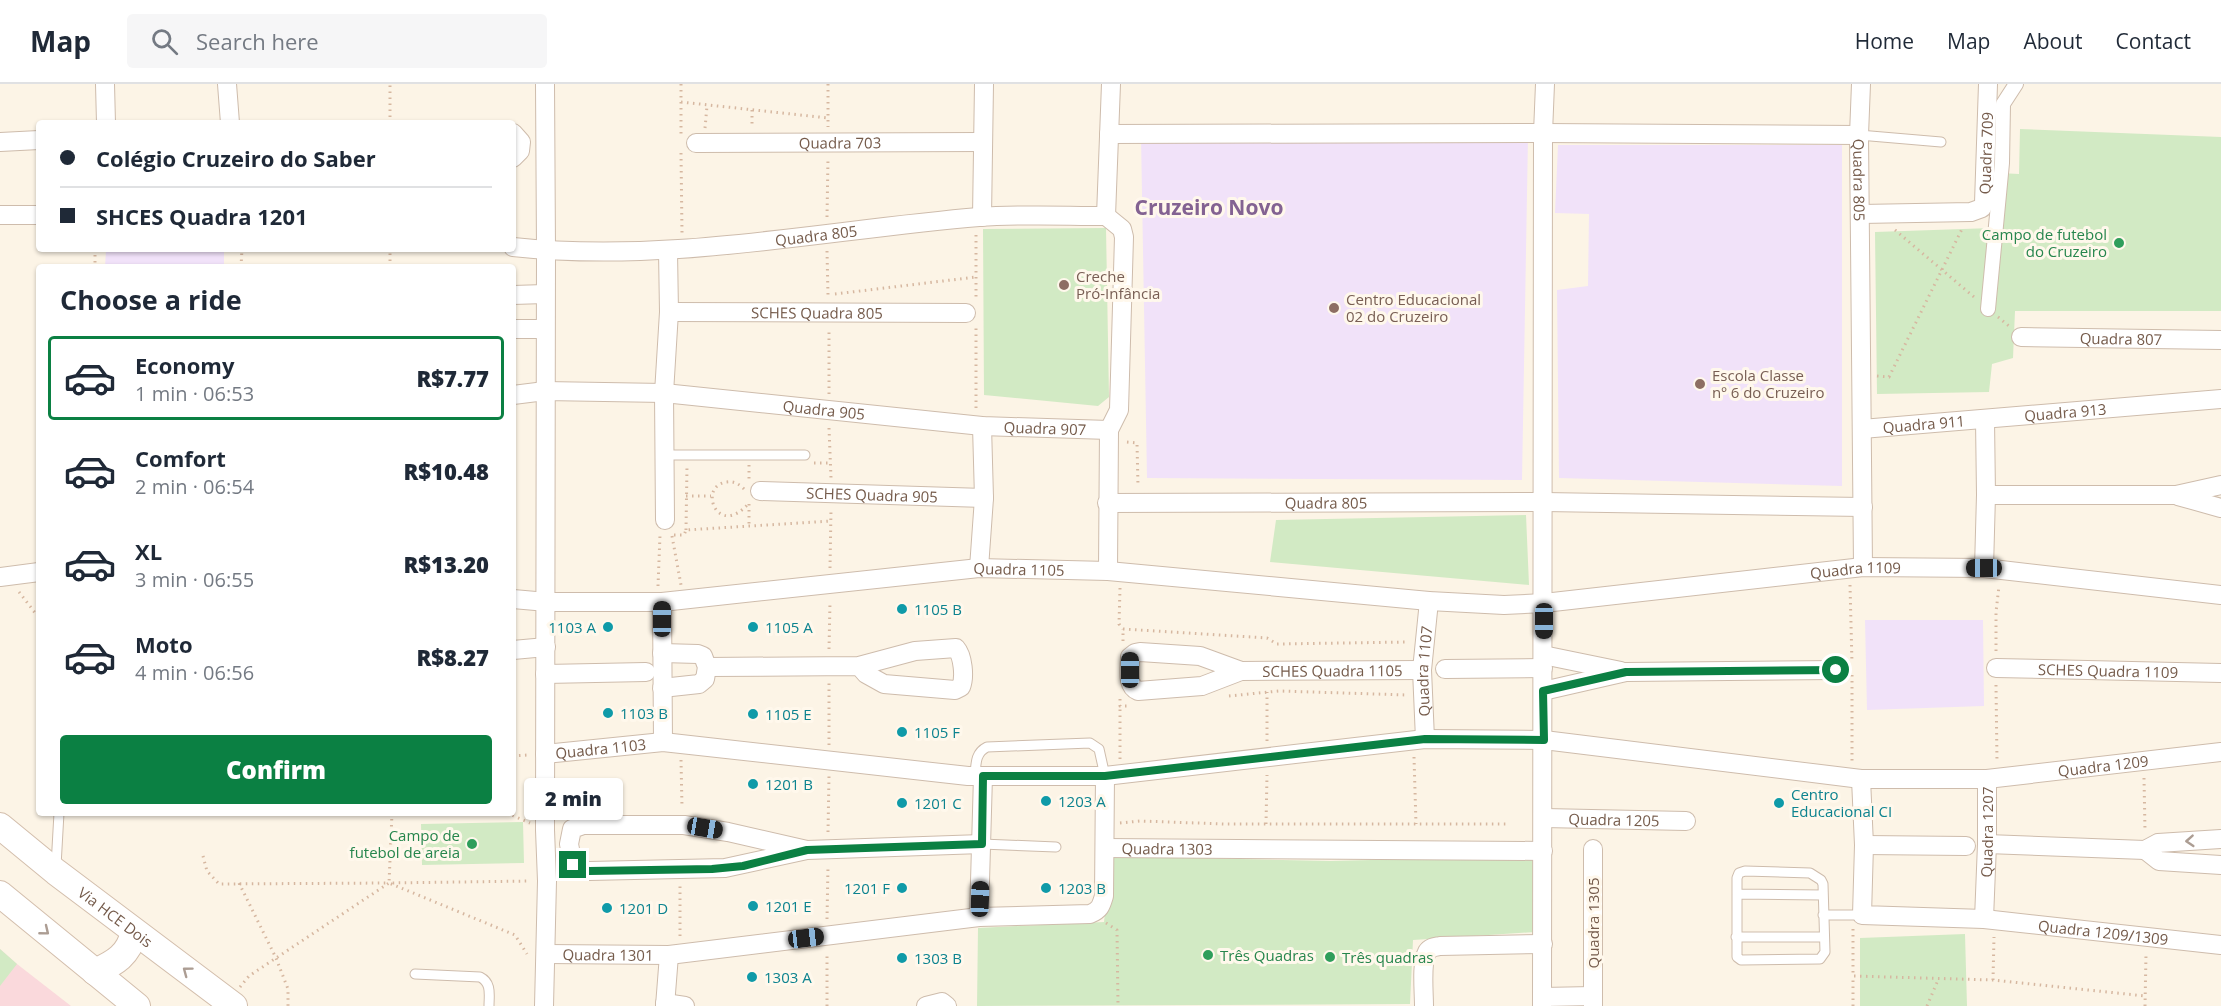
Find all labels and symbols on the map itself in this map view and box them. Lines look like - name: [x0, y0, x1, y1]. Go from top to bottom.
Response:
- street label: Quadra 709: [1974, 112, 1997, 195]
- street label: Quadra 703: [799, 132, 881, 153]
- street label: Quadra 805: [1849, 139, 1870, 221]
- district label: Cruzeiro Novo: [1135, 193, 1283, 221]
- street label: Quadra 805: [774, 220, 858, 250]
- place label: Campo de futebol do Cruzeiro: [1982, 224, 2107, 261]
- marker: Campo de futebol do Cruzeiro: [2112, 236, 2126, 250]
- place label: Creche Pró-Infância: [1076, 266, 1160, 303]
- marker: Creche Pró-Infância: [1057, 278, 1071, 292]
- place label: Centro Educacional 02 do Cruzeiro: [1346, 289, 1481, 326]
- marker: Centro Educacional 02 do Cruzeiro: [1327, 301, 1341, 315]
- street label: SCHES Quadra 805: [751, 302, 883, 323]
- street label: Quadra 807: [2080, 328, 2162, 349]
- place label: Escola Classe nº 6 do Cruzeiro: [1712, 365, 1824, 402]
- marker: Escola Classe nº 6 do Cruzeiro: [1693, 377, 1707, 391]
- street label: Quadra 905: [782, 395, 866, 424]
- street label: Quadra 913: [2023, 399, 2107, 425]
- street label: Quadra 911: [1882, 410, 1966, 437]
- street label: Quadra 907: [1003, 417, 1087, 439]
- street label: SCHES Quadra 905: [806, 482, 938, 507]
- street label: Quadra 805: [1285, 492, 1367, 513]
- street label: Quadra 1109: [1809, 557, 1901, 583]
- street label: Quadra 1105: [973, 558, 1065, 580]
- car: [1966, 559, 2002, 577]
- place label: 1105 B: [914, 599, 962, 619]
- car: [653, 601, 671, 637]
- marker: 1105 B: [895, 602, 909, 616]
- car: [1535, 603, 1553, 639]
- place label: 1103 A: [548, 617, 597, 637]
- place label: 1105 A: [765, 617, 813, 637]
- marker: 1103 A: [601, 620, 615, 634]
- marker: 1105 A: [746, 620, 760, 634]
- street label: Quadra 1107: [1412, 625, 1436, 717]
- car: [1121, 652, 1139, 688]
- route start: [1822, 656, 1849, 683]
- street label: SCHES Quadra 1109: [2038, 659, 2178, 682]
- street label: SCHES Quadra 1105: [1262, 660, 1403, 681]
- place label: 1103 B: [620, 703, 668, 723]
- place label: 1105 E: [765, 704, 812, 724]
- marker: 1103 B: [601, 706, 615, 720]
- marker: 1105 E: [746, 707, 760, 721]
- place label: 1105 F: [914, 722, 960, 742]
- marker: 1105 F: [895, 725, 909, 739]
- street label: Quadra 1103: [554, 734, 647, 763]
- street label: Quadra 1209: [2057, 750, 2150, 781]
- place label: 1201 B: [765, 774, 813, 794]
- marker: 1201 B: [746, 777, 760, 791]
- callout: 2 min: [524, 778, 622, 820]
- place label: Centro Educacional CI: [1791, 784, 1892, 821]
- street label: Quadra 1207: [1976, 787, 1997, 878]
- place label: 1203 A: [1058, 791, 1106, 811]
- place label: 1201 C: [914, 793, 962, 813]
- marker: 1203 A: [1039, 794, 1053, 808]
- marker: 1201 C: [895, 796, 909, 810]
- marker: Centro Educacional CI: [1772, 796, 1786, 810]
- street label: Quadra 1205: [1568, 809, 1660, 830]
- car: [686, 816, 724, 840]
- place label: Campo de futebol de areia: [350, 825, 460, 862]
- one-way arrow: [2185, 834, 2194, 847]
- marker: Campo de futebol de areia: [465, 837, 479, 851]
- street label: Quadra 1303: [1121, 838, 1213, 859]
- route end: [559, 851, 586, 878]
- street label: Quadra 1305: [1583, 877, 1603, 969]
- place label: 1201 F: [844, 878, 890, 898]
- place label: 1203 B: [1058, 878, 1106, 898]
- marker: 1201 F: [895, 881, 909, 895]
- car: [970, 881, 990, 917]
- marker: 1203 B: [1039, 881, 1053, 895]
- street label: Via HCE Dois: [74, 882, 157, 951]
- place label: 1201 E: [765, 896, 812, 916]
- place label: 1201 D: [619, 898, 668, 918]
- marker: 1201 E: [746, 899, 760, 913]
- marker: 1201 D: [600, 901, 614, 915]
- street label: Quadra 1209/1309: [2037, 915, 2169, 949]
- one-way arrow: [38, 924, 49, 935]
- car: [787, 927, 825, 949]
- street label: Quadra 1301: [562, 944, 654, 965]
- place label: Três Quadras: [1220, 945, 1314, 965]
- place label: Três quadras: [1342, 947, 1433, 967]
- place label: 1303 B: [914, 948, 962, 968]
- marker: Três Quadras: [1201, 948, 1215, 962]
- marker: Três quadras: [1323, 950, 1337, 964]
- marker: 1303 B: [895, 951, 909, 965]
- one-way arrow: [182, 967, 193, 978]
- place label: 1303 A: [764, 967, 812, 987]
- marker: 1303 A: [745, 970, 759, 984]

